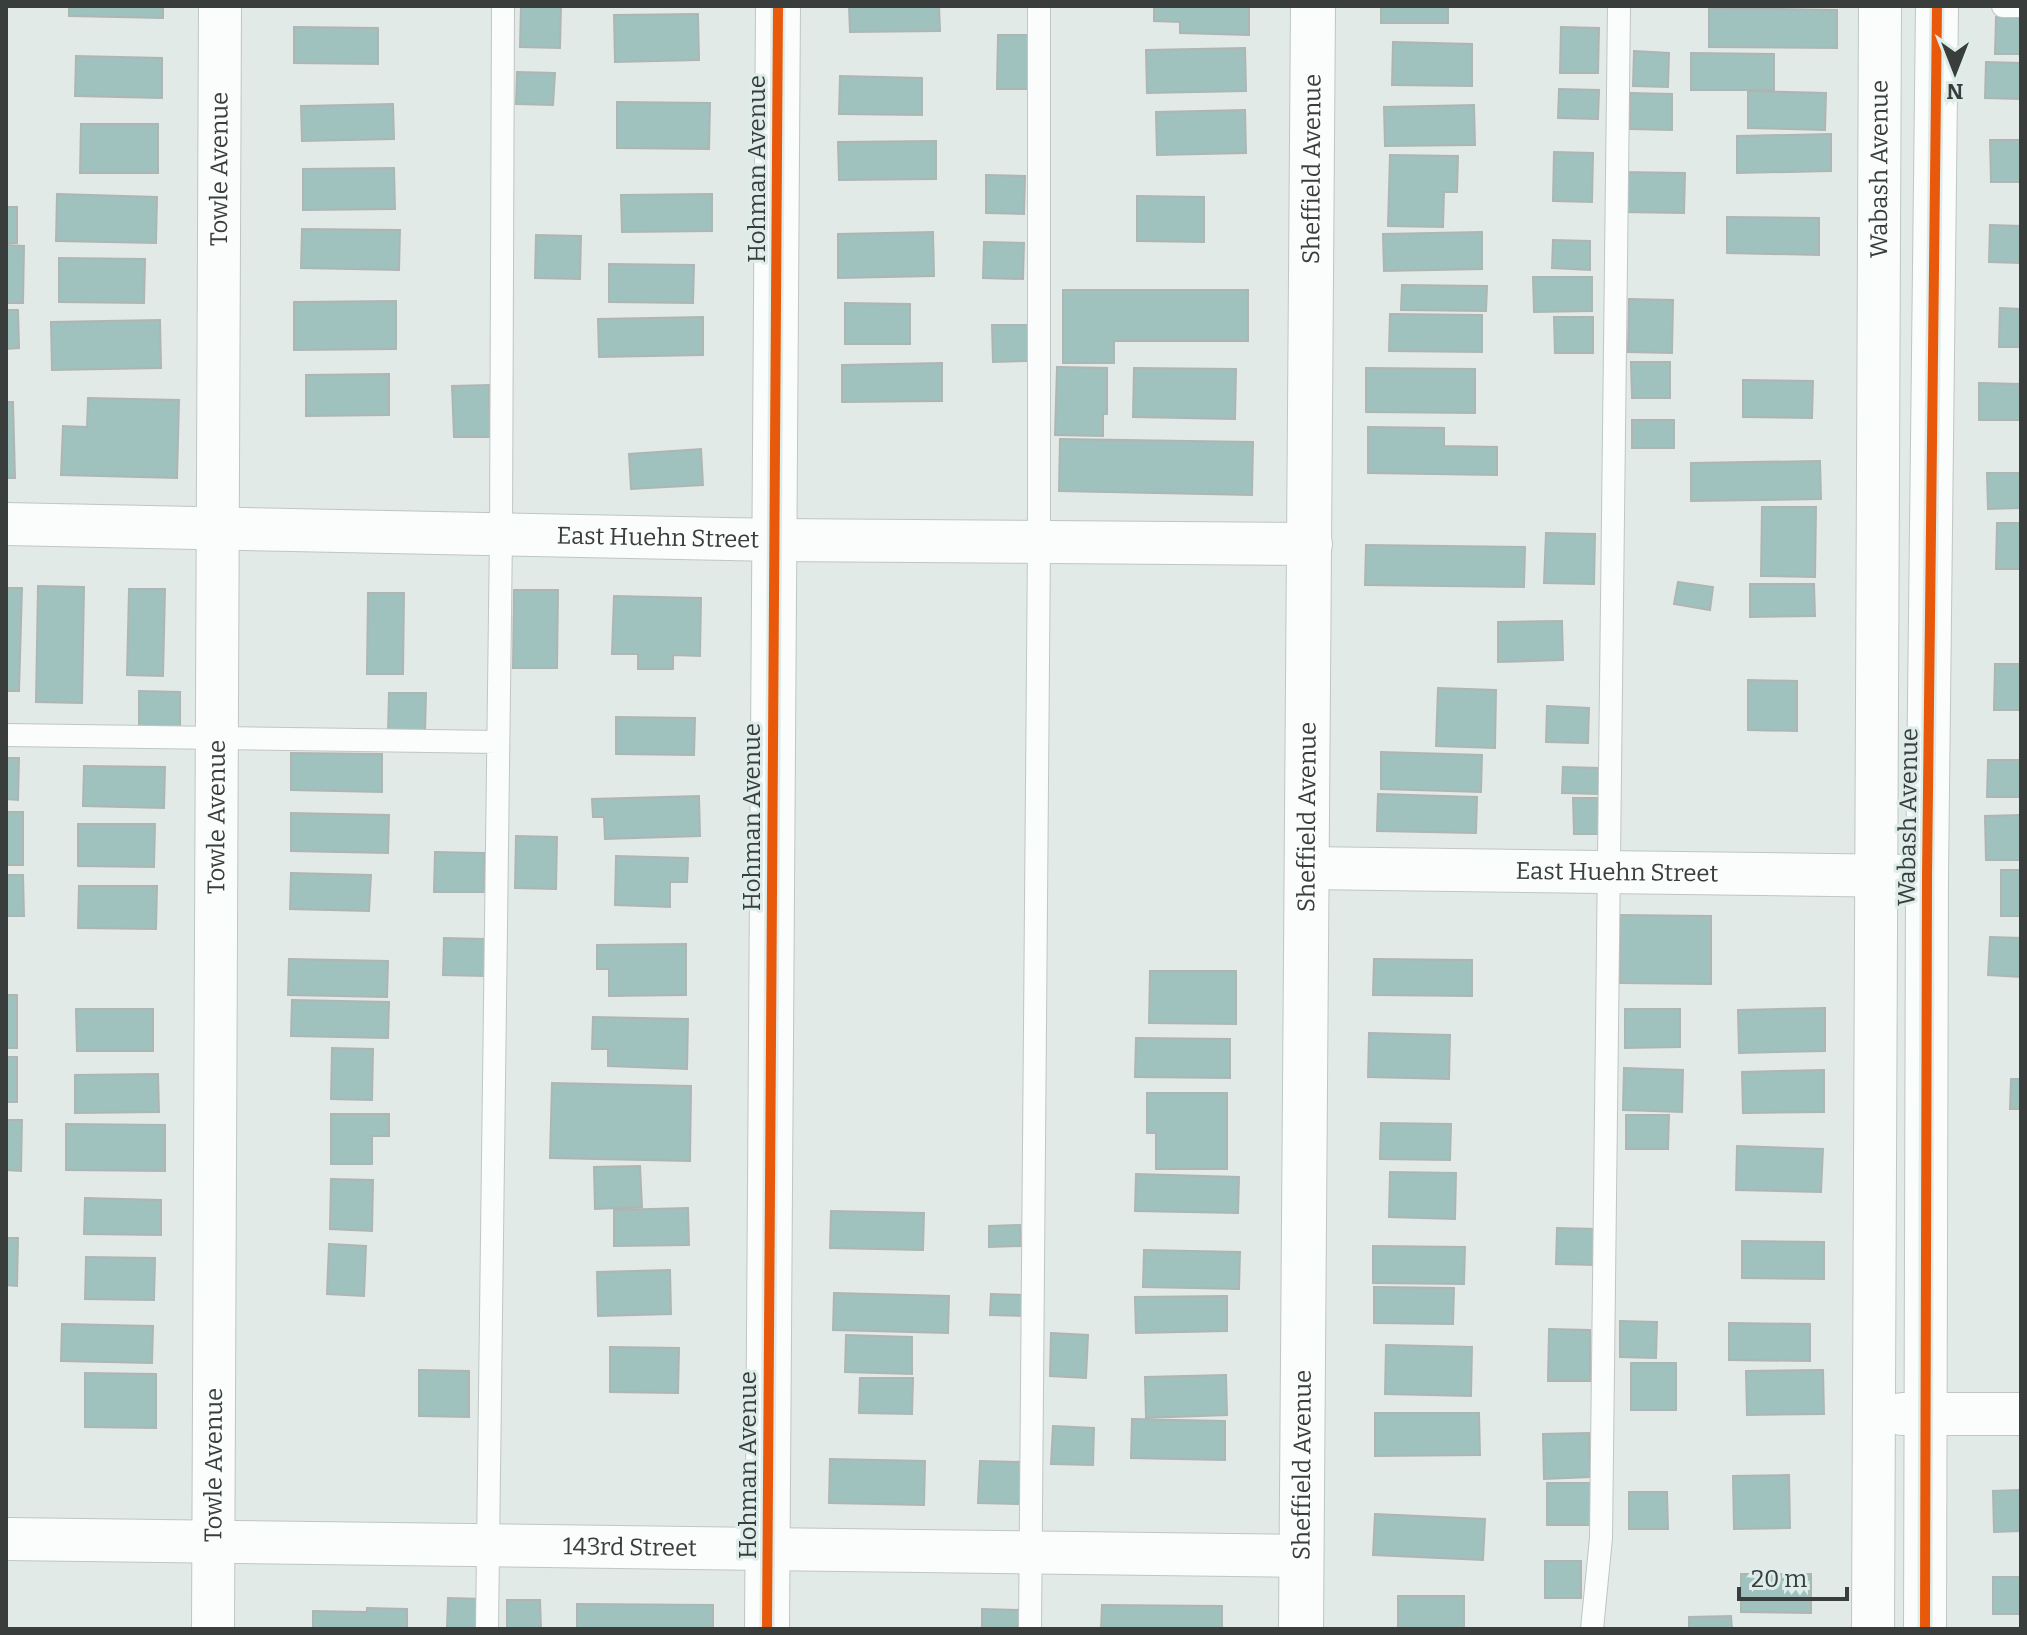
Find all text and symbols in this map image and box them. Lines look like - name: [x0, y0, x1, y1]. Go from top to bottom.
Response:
- north arrow: [1915, 32, 1995, 112]
- street label: Sheffield Avenue: [1297, 74, 1326, 264]
- street label: Hohman Avenue: [743, 75, 771, 263]
- text: N: [1946, 78, 1963, 105]
- street label: Wabash Avenue: [1865, 80, 1894, 258]
- street label: Towle Avenue: [205, 92, 234, 246]
- street label: East Huehn Street: [556, 521, 760, 554]
- street label: Sheffield Avenue: [1292, 722, 1322, 912]
- street label: Hohman Avenue: [738, 723, 766, 911]
- street label: Wabash Avenue: [1892, 728, 1924, 906]
- street label: Towle Avenue: [202, 740, 231, 894]
- street label: East Huehn Street: [1516, 857, 1719, 888]
- street label: Sheffield Avenue: [1288, 1370, 1317, 1560]
- street label: Hohman Avenue: [734, 1371, 762, 1559]
- street label: Towle Avenue: [199, 1388, 228, 1542]
- street label: 143rd Street: [563, 1532, 697, 1562]
- scale bar: [1739, 1551, 1847, 1601]
- text: 20 m: [1751, 1565, 1807, 1593]

